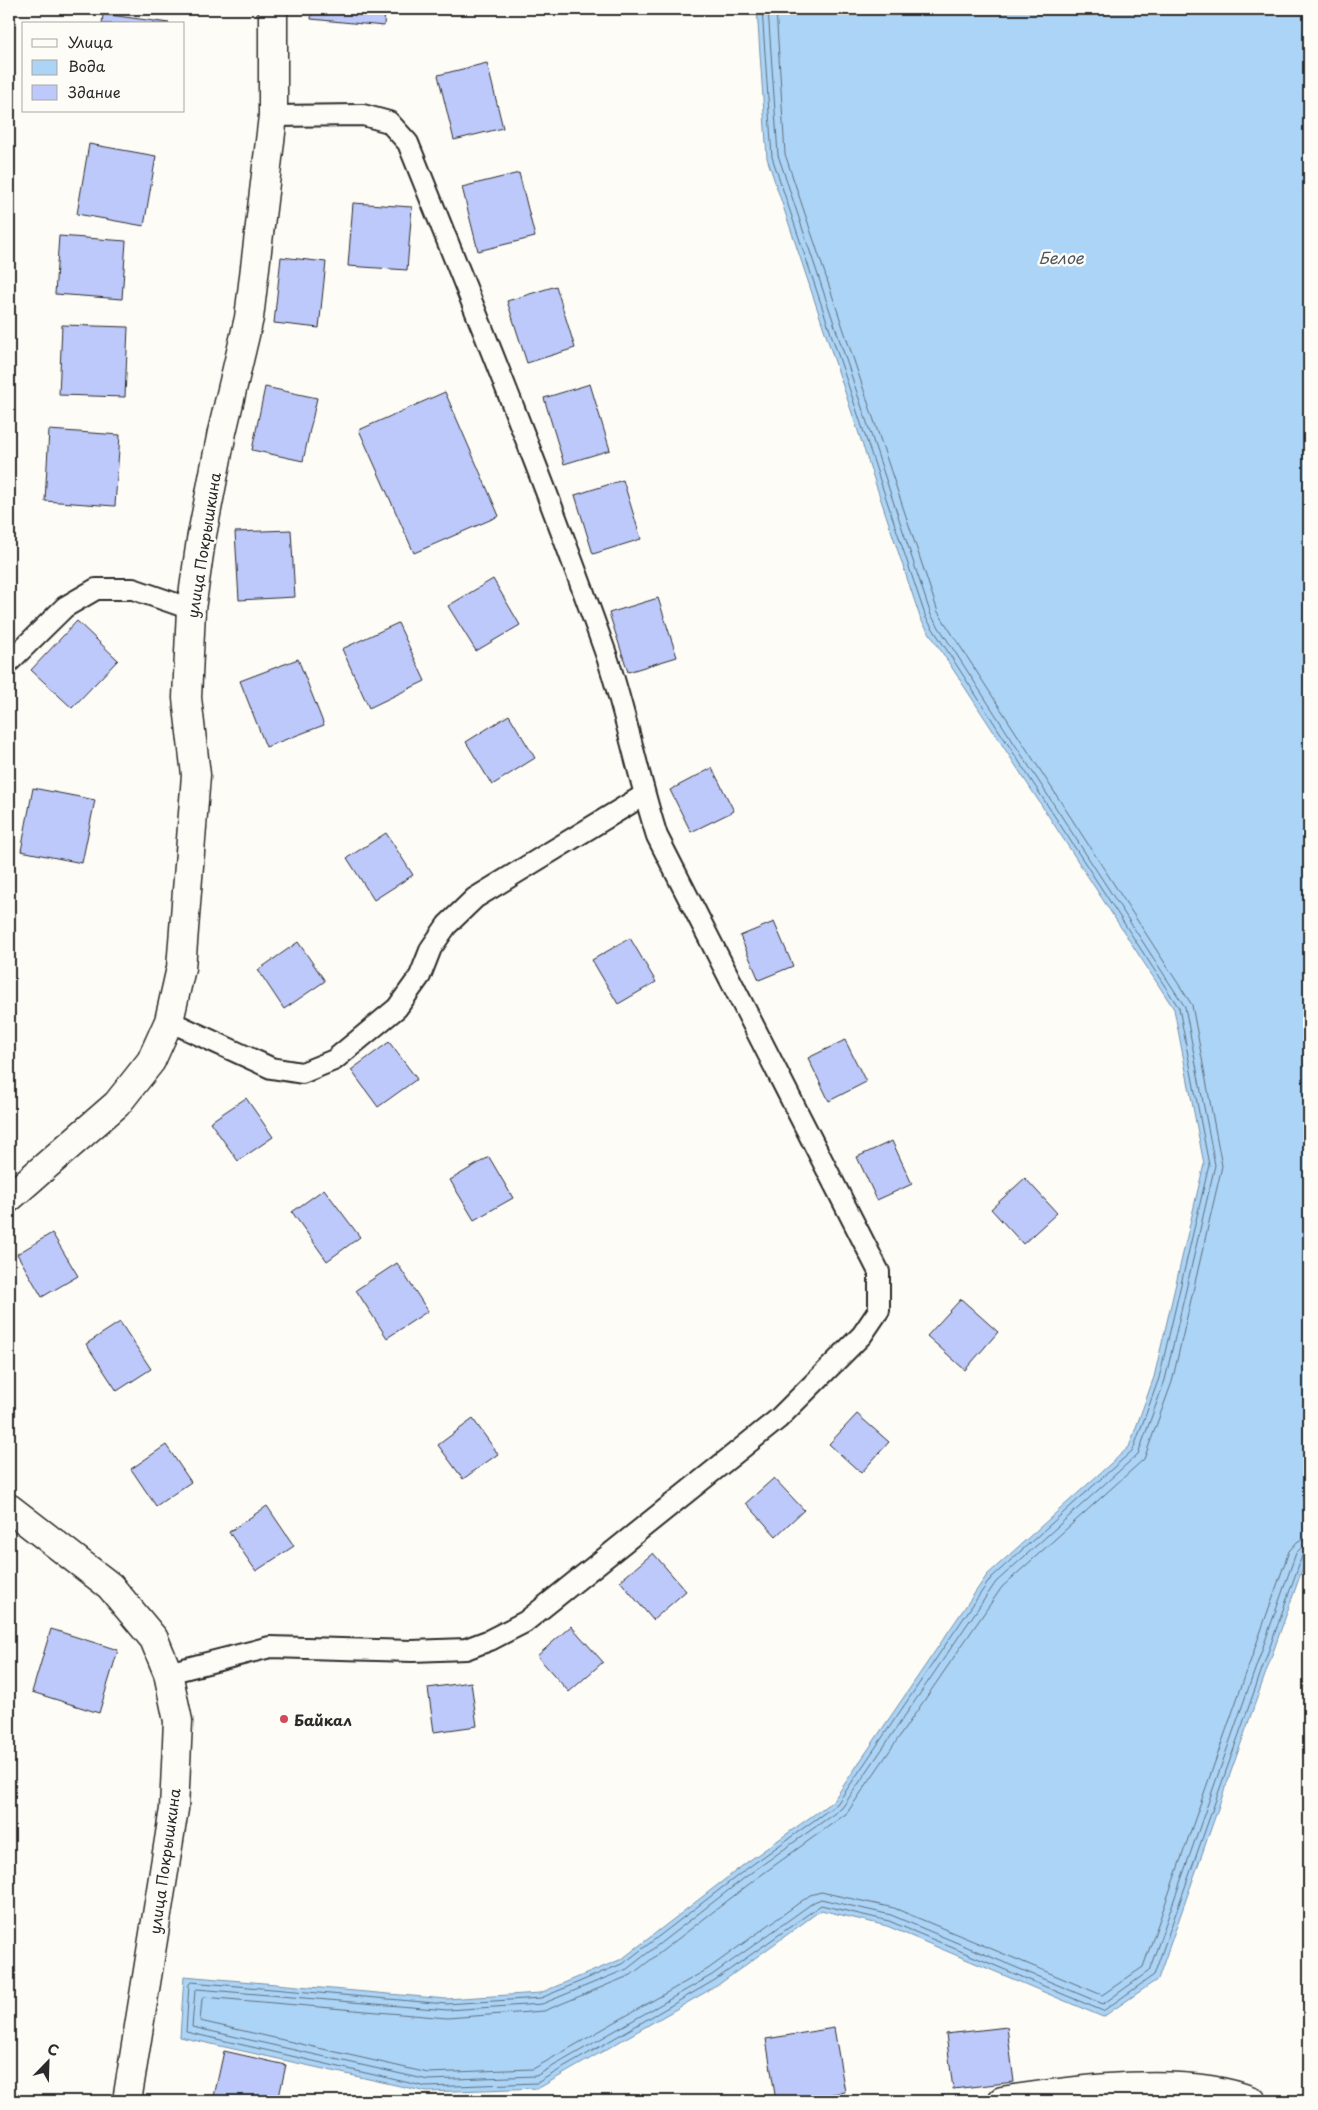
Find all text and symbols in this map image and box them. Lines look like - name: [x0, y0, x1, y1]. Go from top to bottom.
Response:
- legend: [22, 22, 185, 112]
- text: Улица: [68, 30, 113, 53]
- text: Вода: [68, 54, 106, 77]
- text: Здание: [68, 80, 121, 103]
- water label: Белое: [1038, 245, 1085, 269]
- street label: улица Покрышкина: [180, 470, 226, 619]
- place label: Байкал: [294, 1708, 352, 1731]
- marker: Байкал: [278, 1713, 290, 1725]
- street label: улица Покрышкина: [142, 1786, 186, 1935]
- north arrow: [22, 2038, 72, 2088]
- text: С: [44, 2038, 62, 2061]

